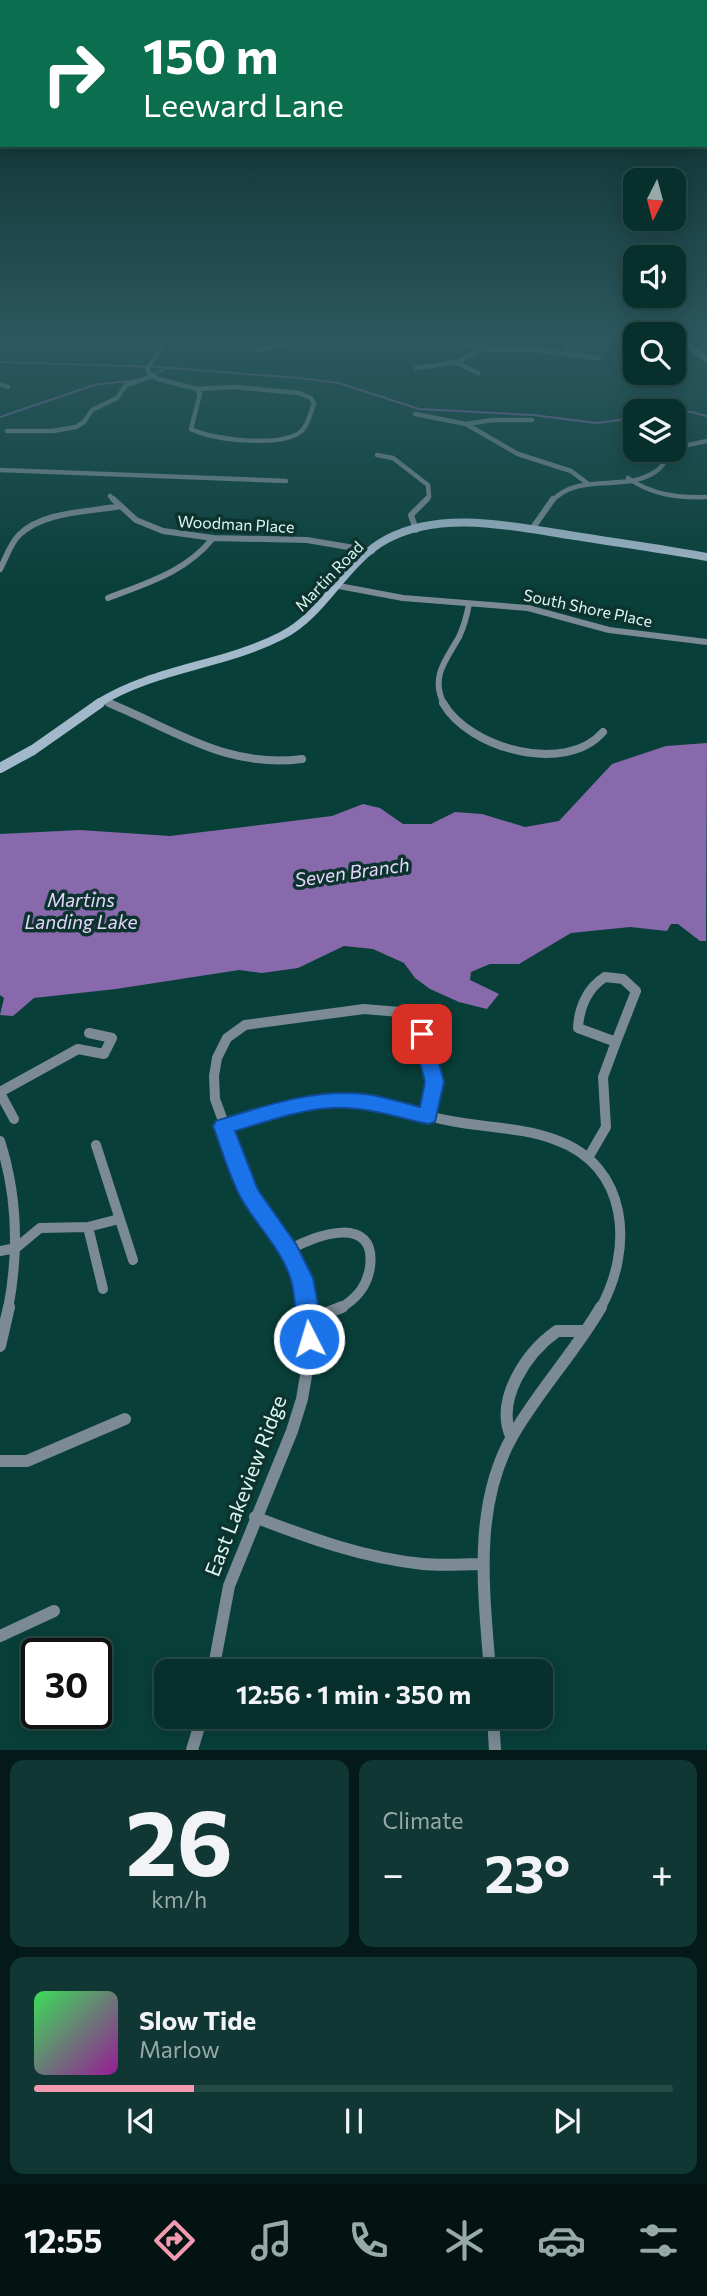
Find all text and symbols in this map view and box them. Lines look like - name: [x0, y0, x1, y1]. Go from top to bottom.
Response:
- text: 150 m: [143, 24, 278, 84]
- icon: right: [28, 28, 119, 119]
- text: Leeward Lane: [143, 84, 344, 124]
- north arrow: [623, 168, 686, 231]
- map controls: [623, 168, 686, 462]
- button: sound: [623, 245, 686, 308]
- button: search: [623, 322, 686, 385]
- button: layers: [623, 399, 686, 462]
- street label: Woodman Place: [177, 511, 295, 536]
- street label: Martin Road: [290, 537, 367, 615]
- street label: South Shore Place: [522, 585, 654, 630]
- water label: Seven Branch: [293, 852, 411, 891]
- water label: Martins Landing Lake: [24, 888, 138, 933]
- pin: [392, 1004, 452, 1064]
- icon: arrive: [403, 1015, 441, 1053]
- position arrow: [272, 1302, 346, 1376]
- street label: East Lakeview Ridge: [199, 1391, 291, 1580]
- speed limit sign: 30: [21, 1638, 112, 1729]
- text: 12:56 · 1 min · 350 m: [236, 1678, 471, 1709]
- text: 26: [126, 1783, 233, 1895]
- text: Climate: [383, 1806, 464, 1834]
- text: 23°: [484, 1840, 570, 1904]
- text: −: [383, 1849, 404, 1896]
- text: +: [651, 1849, 673, 1896]
- text: km/h: [151, 1885, 207, 1913]
- text: Slow Tide: [139, 2004, 256, 2035]
- text: Marlow: [139, 2035, 220, 2063]
- icon: previous: [122, 2102, 160, 2140]
- icon: pause: [335, 2102, 373, 2140]
- icon: next: [548, 2102, 586, 2140]
- icon: directions: [150, 2216, 199, 2265]
- icon: music: [247, 2216, 296, 2265]
- icon: phone: [344, 2216, 393, 2265]
- icon: climate: [440, 2216, 489, 2265]
- icon: car: [537, 2216, 586, 2265]
- icon: filters: [634, 2216, 683, 2265]
- text: 12:55: [24, 2220, 102, 2260]

